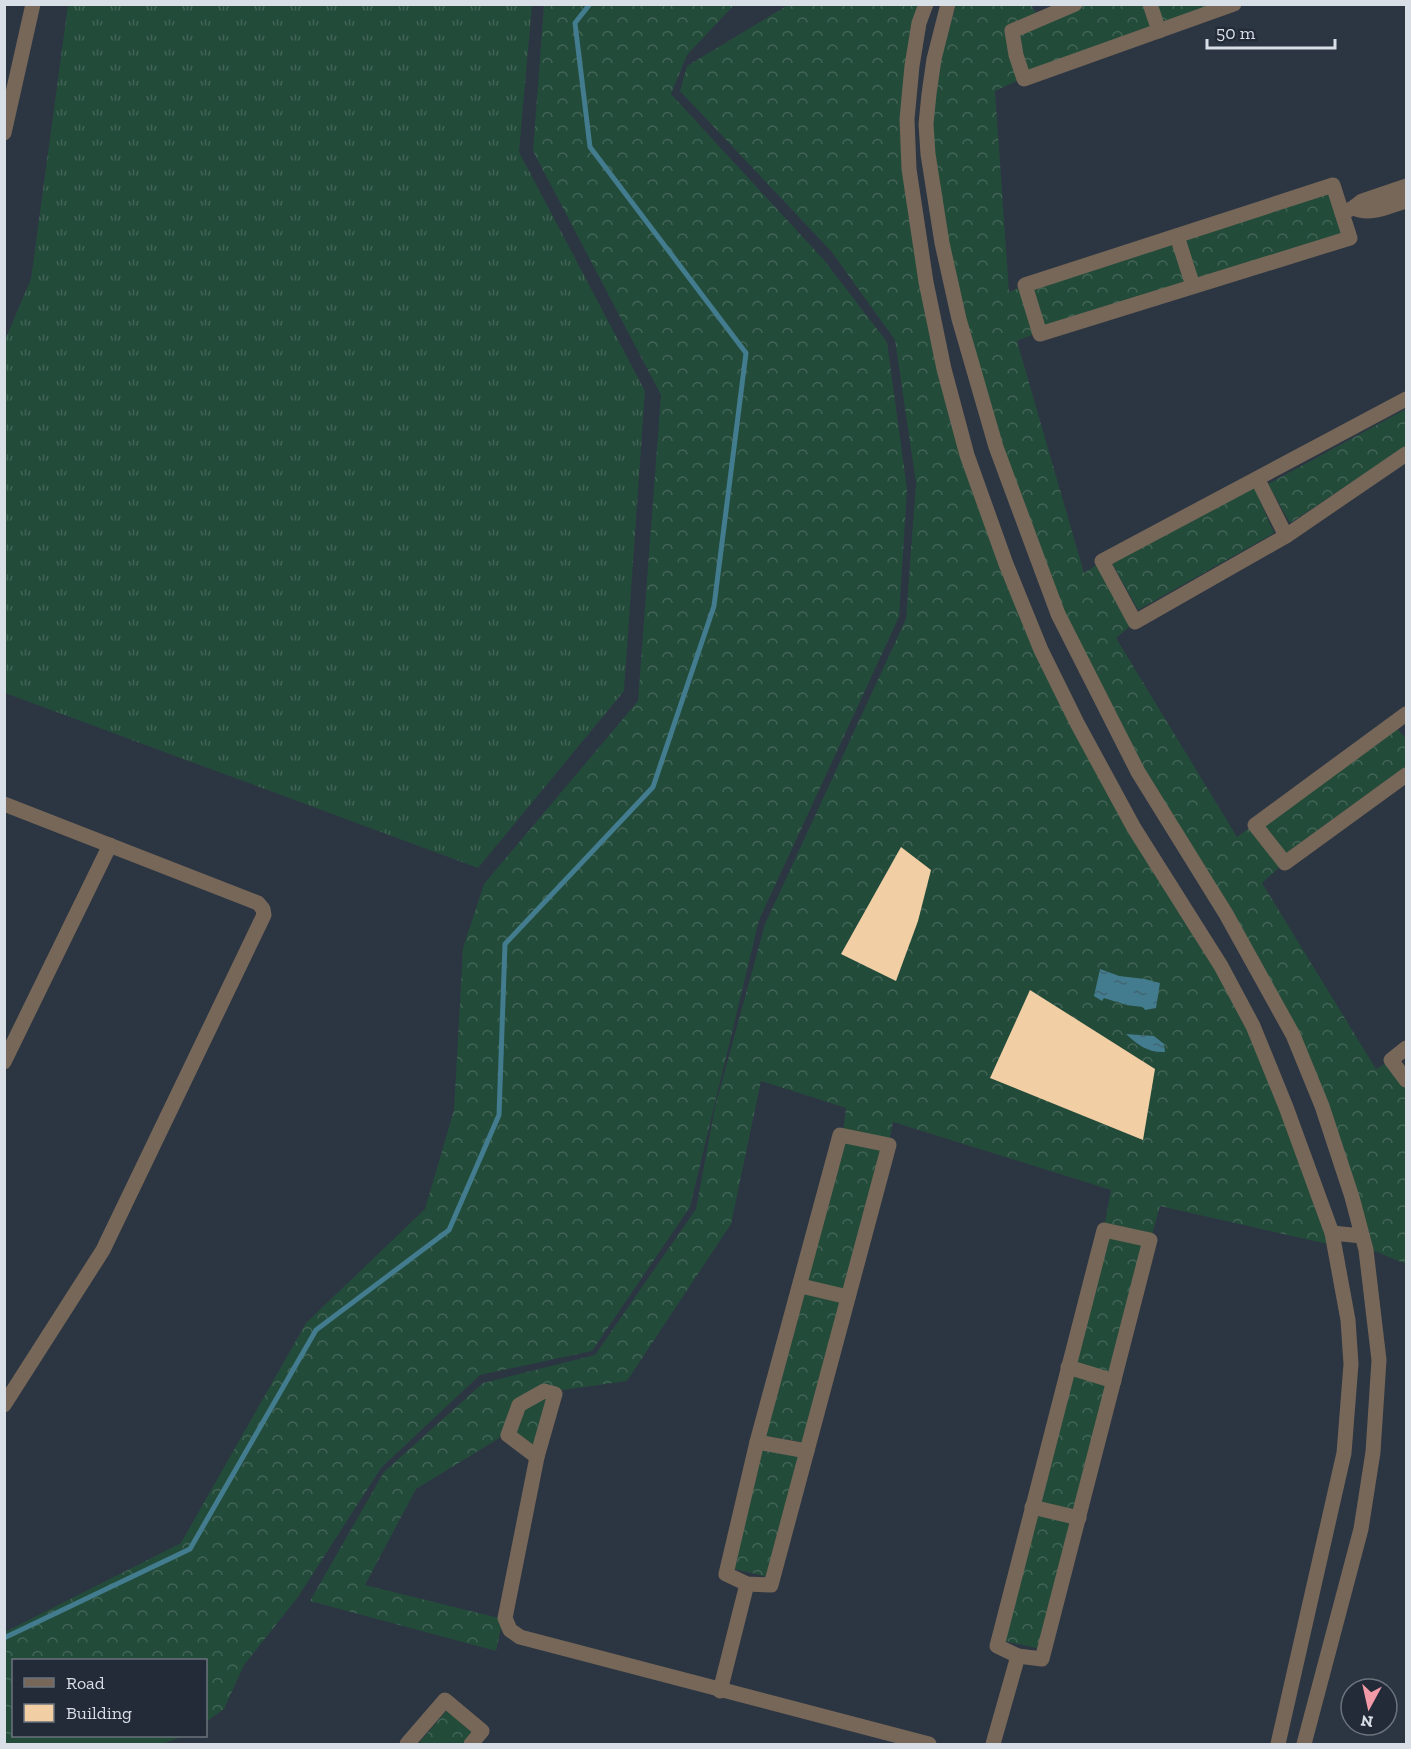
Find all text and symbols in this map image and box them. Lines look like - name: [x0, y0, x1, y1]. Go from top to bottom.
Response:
- scale bar: [1207, 12, 1334, 50]
- text: 50 m: [1216, 22, 1256, 44]
- legend: [12, 1659, 207, 1737]
- text: Road: [66, 1672, 105, 1694]
- north arrow: [1339, 1677, 1399, 1737]
- text: Building: [66, 1702, 132, 1724]
- text: N: [1360, 1711, 1374, 1732]

